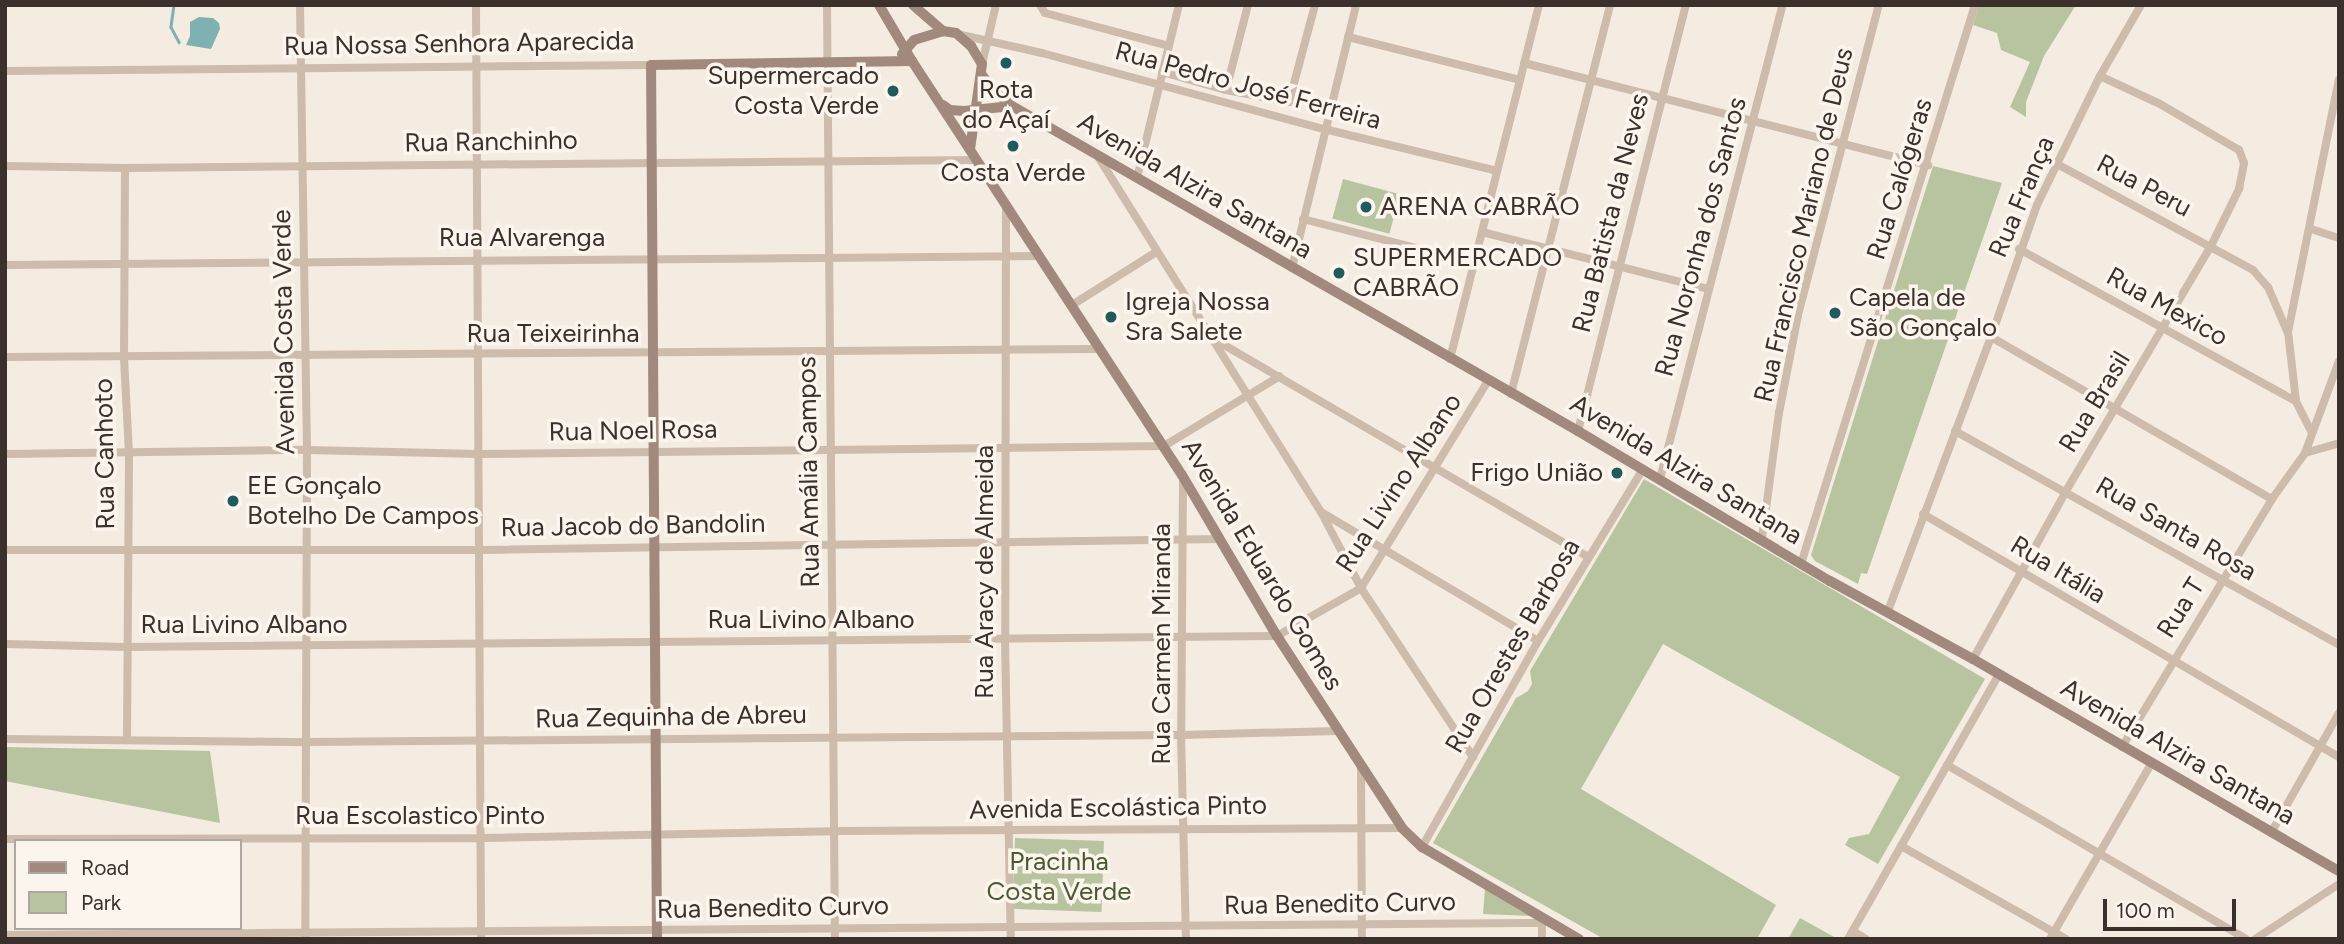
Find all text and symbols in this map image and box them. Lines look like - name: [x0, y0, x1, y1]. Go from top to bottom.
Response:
- street label: Rua Nossa Senhora Aparecida: [284, 25, 634, 63]
- street label: Rua Pedro José Ferreira: [1112, 35, 1384, 137]
- street label: Rua Francisco Mariano de Deus: [1748, 45, 1860, 405]
- marker: Rota do Açaí: [998, 55, 1014, 71]
- place label: Supermercado Costa Verde: [707, 60, 879, 122]
- place label: Rota do Açaí: [962, 74, 1050, 136]
- marker: Supermercado Costa Verde: [885, 83, 901, 99]
- street label: Rua Batista da Neves: [1566, 90, 1656, 336]
- street label: Rua Noronha dos Santos: [1649, 94, 1753, 380]
- street label: Rua Calógeras: [1861, 95, 1939, 263]
- street label: Avenida Alzira Santana: [1072, 106, 1318, 266]
- street label: Rua Ranchinho: [404, 125, 578, 159]
- street label: Rua França: [1983, 132, 2061, 262]
- marker: Costa Verde: [1005, 138, 1021, 154]
- street label: Rua Peru: [2091, 148, 2197, 224]
- place label: Costa Verde: [941, 157, 1085, 189]
- place label: ARENA CABRÃO: [1380, 191, 1580, 223]
- marker: ARENA CABRÃO: [1358, 199, 1374, 215]
- street label: Avenida Costa Verde: [266, 209, 302, 455]
- street label: Rua Alvarenga: [439, 222, 605, 254]
- place label: SUPERMERCADO CABRÃO: [1353, 242, 1562, 304]
- street label: Rua Mexico: [2101, 261, 2233, 353]
- marker: SUPERMERCADO CABRÃO: [1331, 265, 1347, 281]
- place label: Capela de São Gonçalo: [1849, 282, 1997, 344]
- place label: Igreja Nossa Sra Salete: [1125, 286, 1270, 348]
- marker: Capela de São Gonçalo: [1827, 305, 1843, 321]
- marker: Igreja Nossa Sra Salete: [1103, 309, 1119, 325]
- street label: Rua Teixeirinha: [467, 318, 639, 350]
- street label: Rua Brasil: [2053, 346, 2137, 458]
- street label: Rua Amália Campos: [791, 356, 827, 588]
- street label: Rua Canhoto: [88, 378, 122, 530]
- street label: Rua Livino Albano: [1330, 388, 1468, 578]
- street label: Avenida Alzira Santana: [1564, 388, 1808, 552]
- street label: Rua Noel Rosa: [548, 414, 718, 448]
- street label: Avenida Eduardo Gomes: [1175, 434, 1349, 696]
- street label: Rua Aracy de Almeida: [969, 445, 1001, 699]
- place label: Frigo União: [1470, 457, 1603, 489]
- marker: Frigo União: [1609, 465, 1625, 481]
- place label: EE Gonçalo Botelho De Campos: [247, 470, 479, 532]
- street label: Rua Santa Rosa: [2090, 470, 2262, 588]
- marker: EE Gonçalo Botelho De Campos: [225, 493, 241, 509]
- street label: Rua Jacob do Bandolin: [500, 508, 766, 544]
- street label: Rua Carmen Miranda: [1146, 523, 1178, 765]
- street label: Rua Itália: [2005, 529, 2111, 611]
- street label: Rua Orestes Barbosa: [1439, 533, 1587, 759]
- street label: Rua T: [2151, 572, 2211, 644]
- street label: Rua Livino Albano: [708, 604, 914, 636]
- street label: Rua Livino Albano: [141, 609, 347, 641]
- street label: Avenida Alzira Santana: [2055, 672, 2301, 832]
- street label: Rua Zequinha de Abreu: [535, 699, 807, 735]
- street label: Avenida Escolástica Pinto: [969, 790, 1267, 826]
- street label: Rua Escolastico Pinto: [295, 800, 545, 832]
- legend: [14, 839, 242, 930]
- park label: Pracinha Costa Verde: [987, 846, 1131, 908]
- text: Road: [81, 855, 129, 880]
- scale bar: [2106, 884, 2239, 928]
- street label: Rua Benedito Curvo: [1224, 886, 1456, 922]
- text: Park: [81, 890, 121, 915]
- street label: Rua Benedito Curvo: [657, 890, 889, 926]
- text: 100 m: [2116, 898, 2175, 923]

